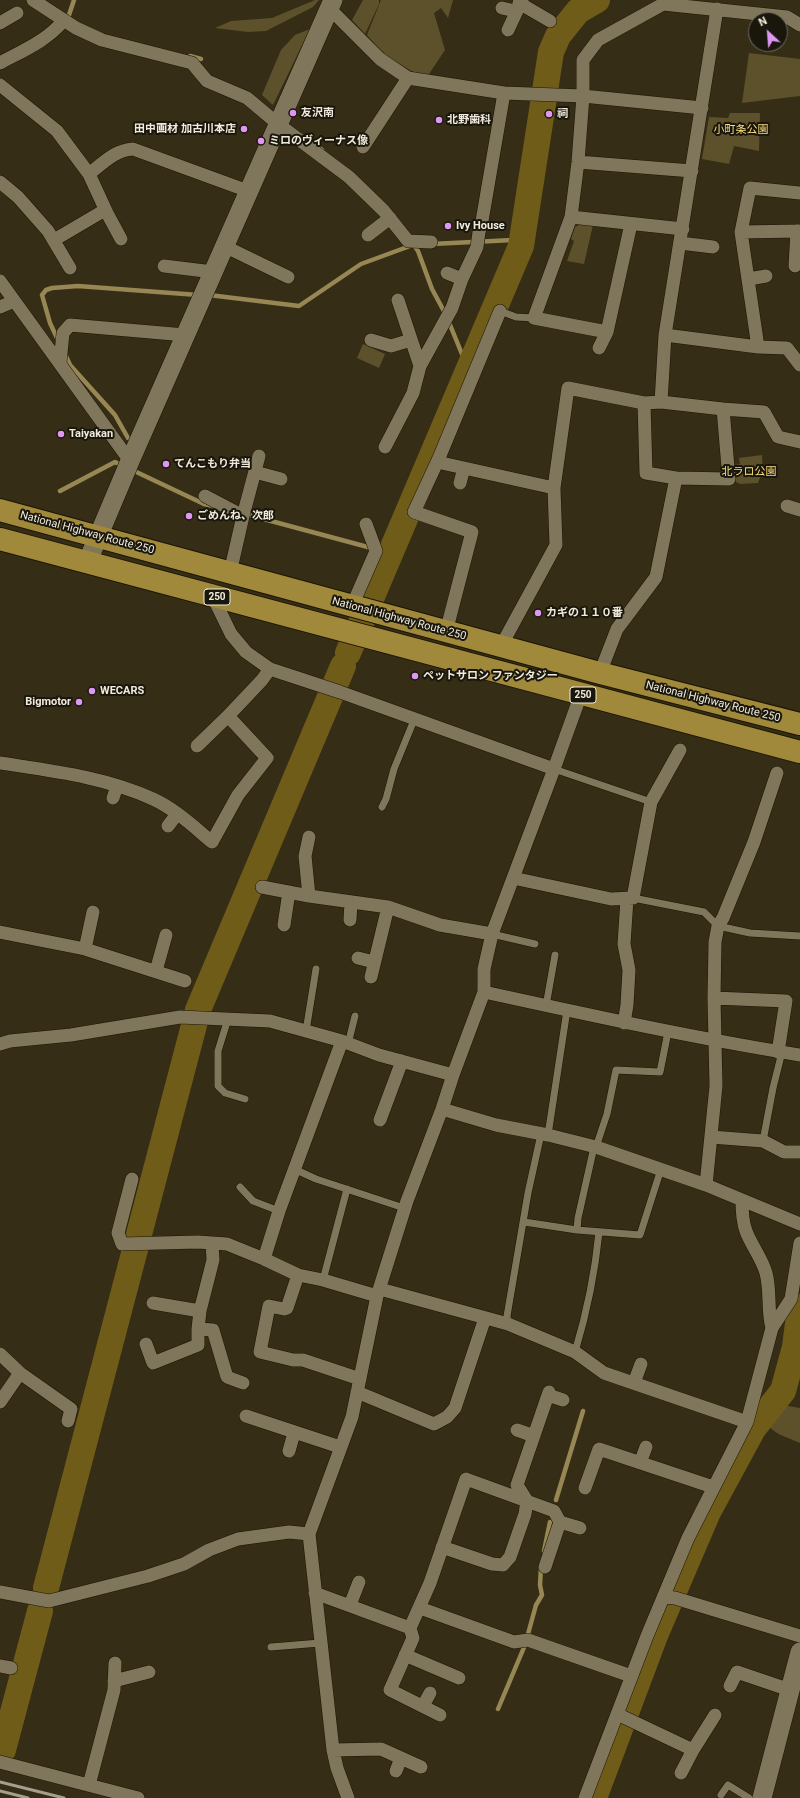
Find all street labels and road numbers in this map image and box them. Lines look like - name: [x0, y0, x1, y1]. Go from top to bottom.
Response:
- street label: National Highway Route 250: [18, 509, 156, 557]
- road number: 250: [204, 589, 230, 605]
- street label: National Highway Route 250: [330, 595, 468, 643]
- street label: National Highway Route 250: [644, 679, 782, 725]
- road number: 250: [570, 687, 596, 703]

